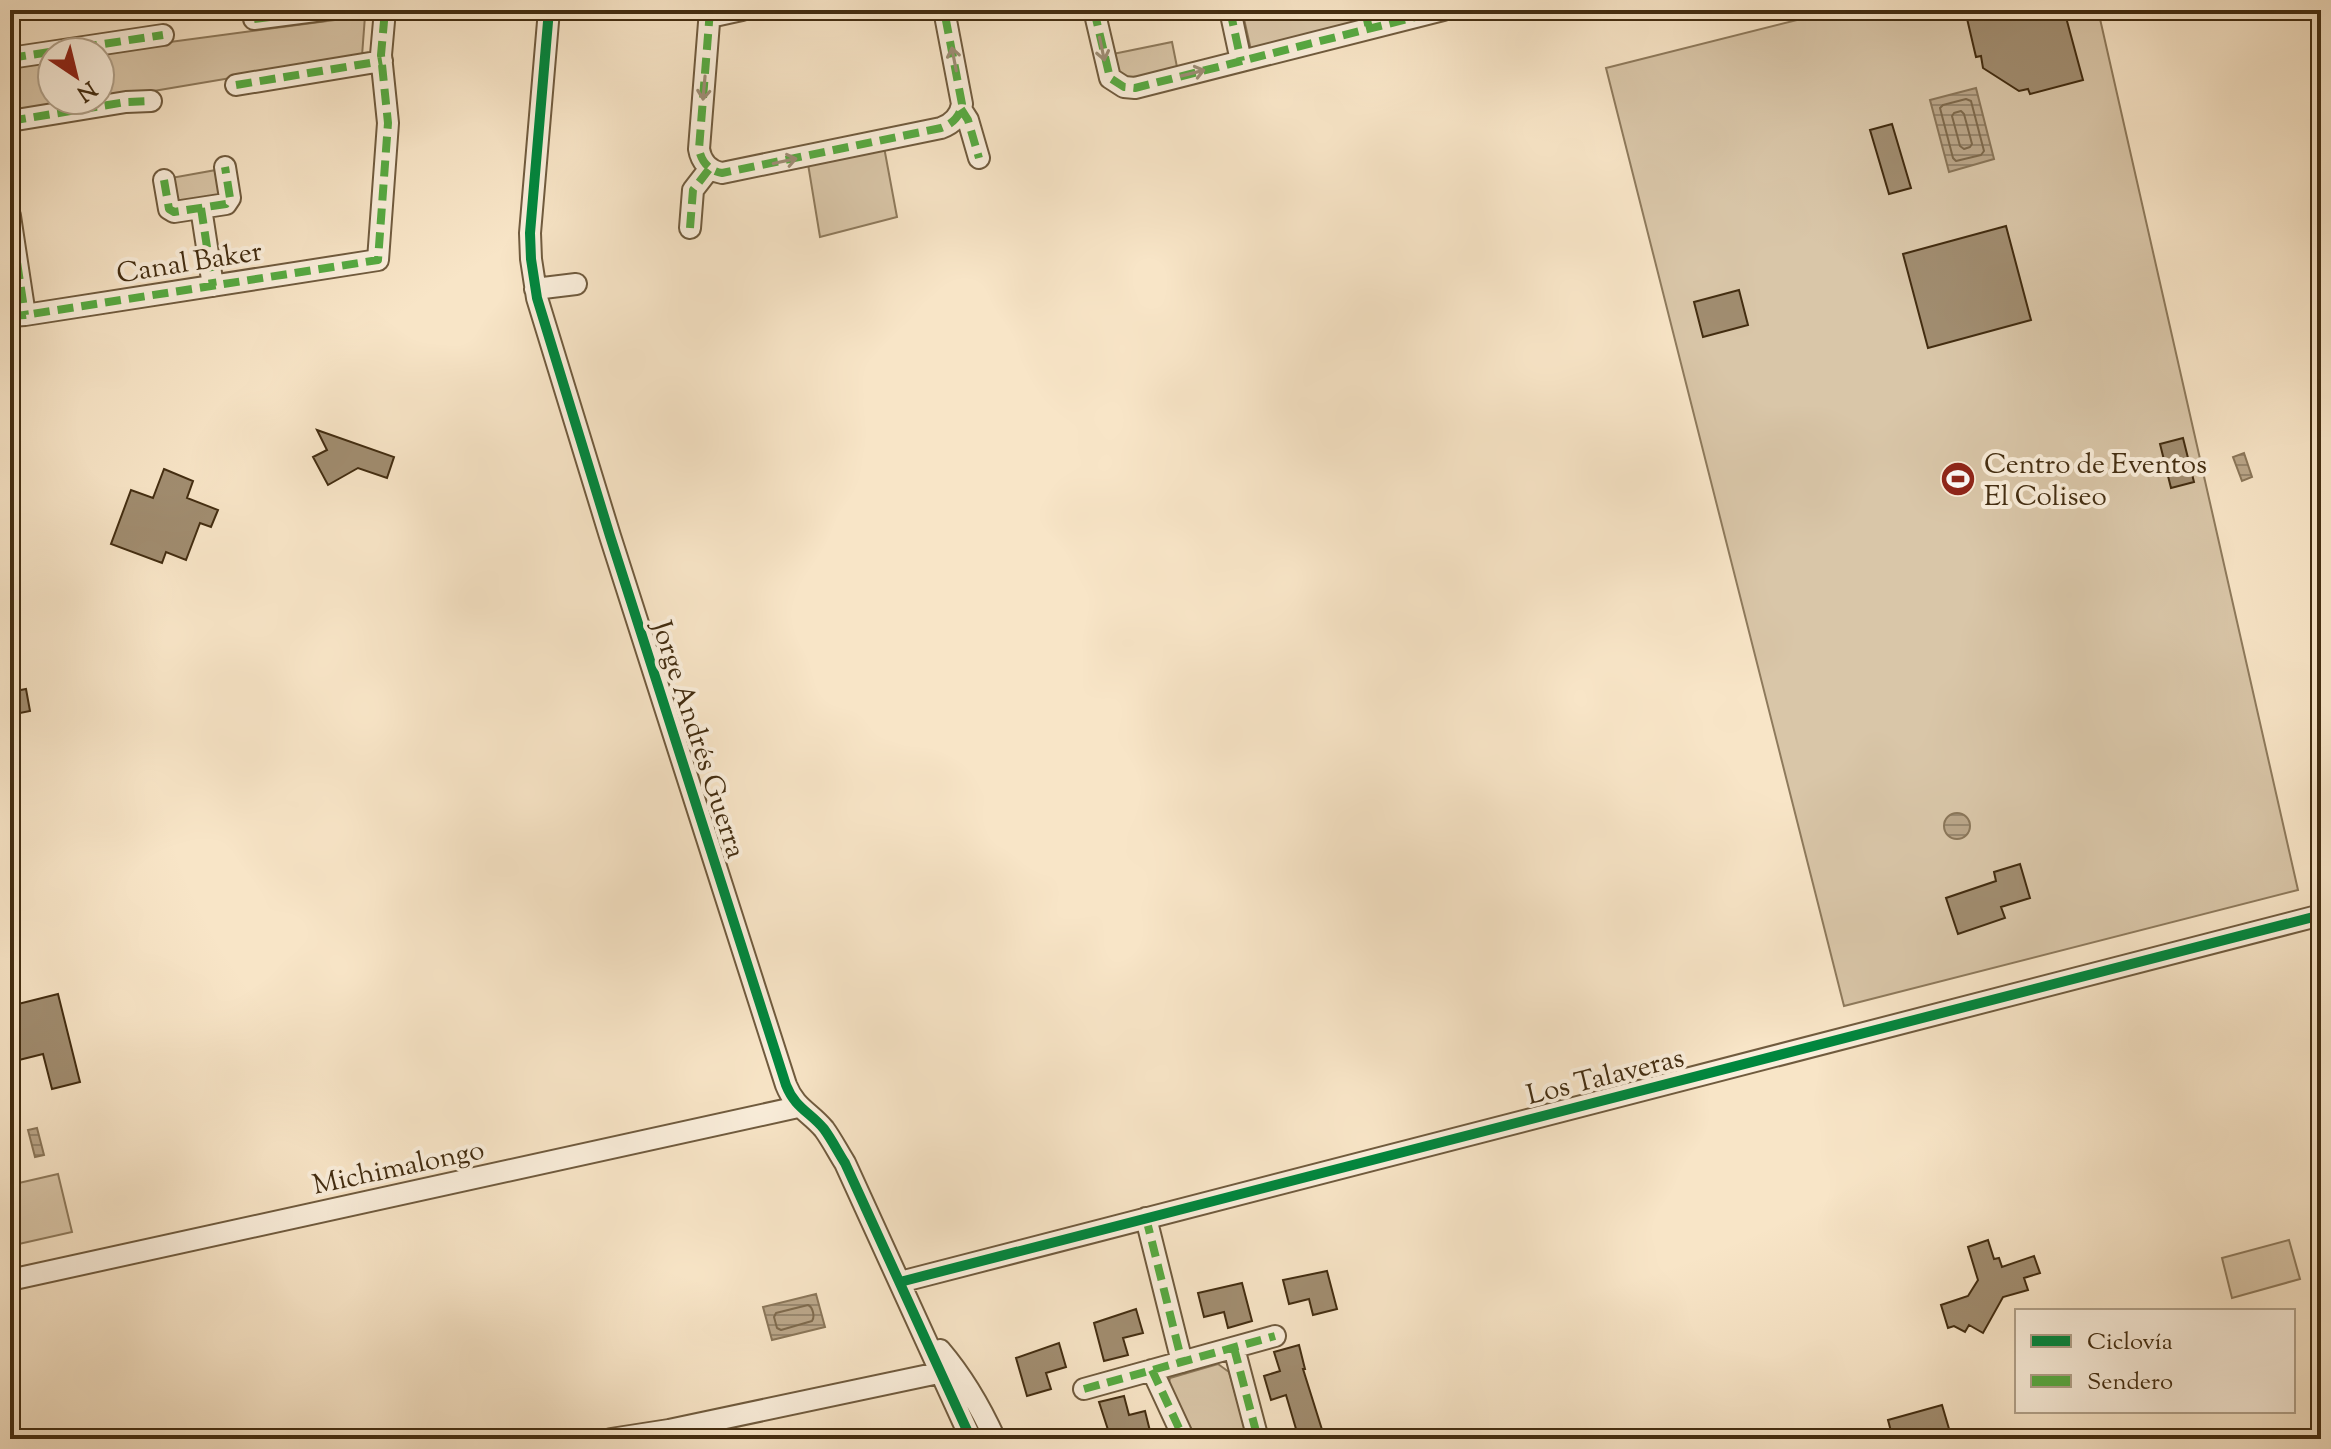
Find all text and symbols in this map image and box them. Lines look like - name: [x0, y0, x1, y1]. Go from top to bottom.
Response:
- north arrow: [36, 36, 116, 116]
- one-way arrow: [1095, 36, 1110, 61]
- one-way arrow: [946, 47, 961, 73]
- one-way arrow: [1179, 65, 1205, 80]
- text: N: [69, 72, 102, 108]
- one-way arrow: [696, 74, 711, 101]
- one-way arrow: [772, 152, 798, 167]
- street label: Canal Baker: [114, 233, 266, 295]
- place label: Centro de Eventos El Coliseo: [1984, 446, 2207, 518]
- sports icon: Centro de Eventos El Coliseo: [1939, 460, 1977, 498]
- street label: Jorge Andrés Guerra: [639, 614, 754, 864]
- street label: Los Talaveras: [1523, 1039, 1689, 1117]
- street label: Michimalongo: [309, 1131, 488, 1207]
- legend: [2015, 1309, 2295, 1413]
- text: Ciclovía: [2087, 1326, 2173, 1360]
- text: Sendero: [2087, 1366, 2173, 1400]

